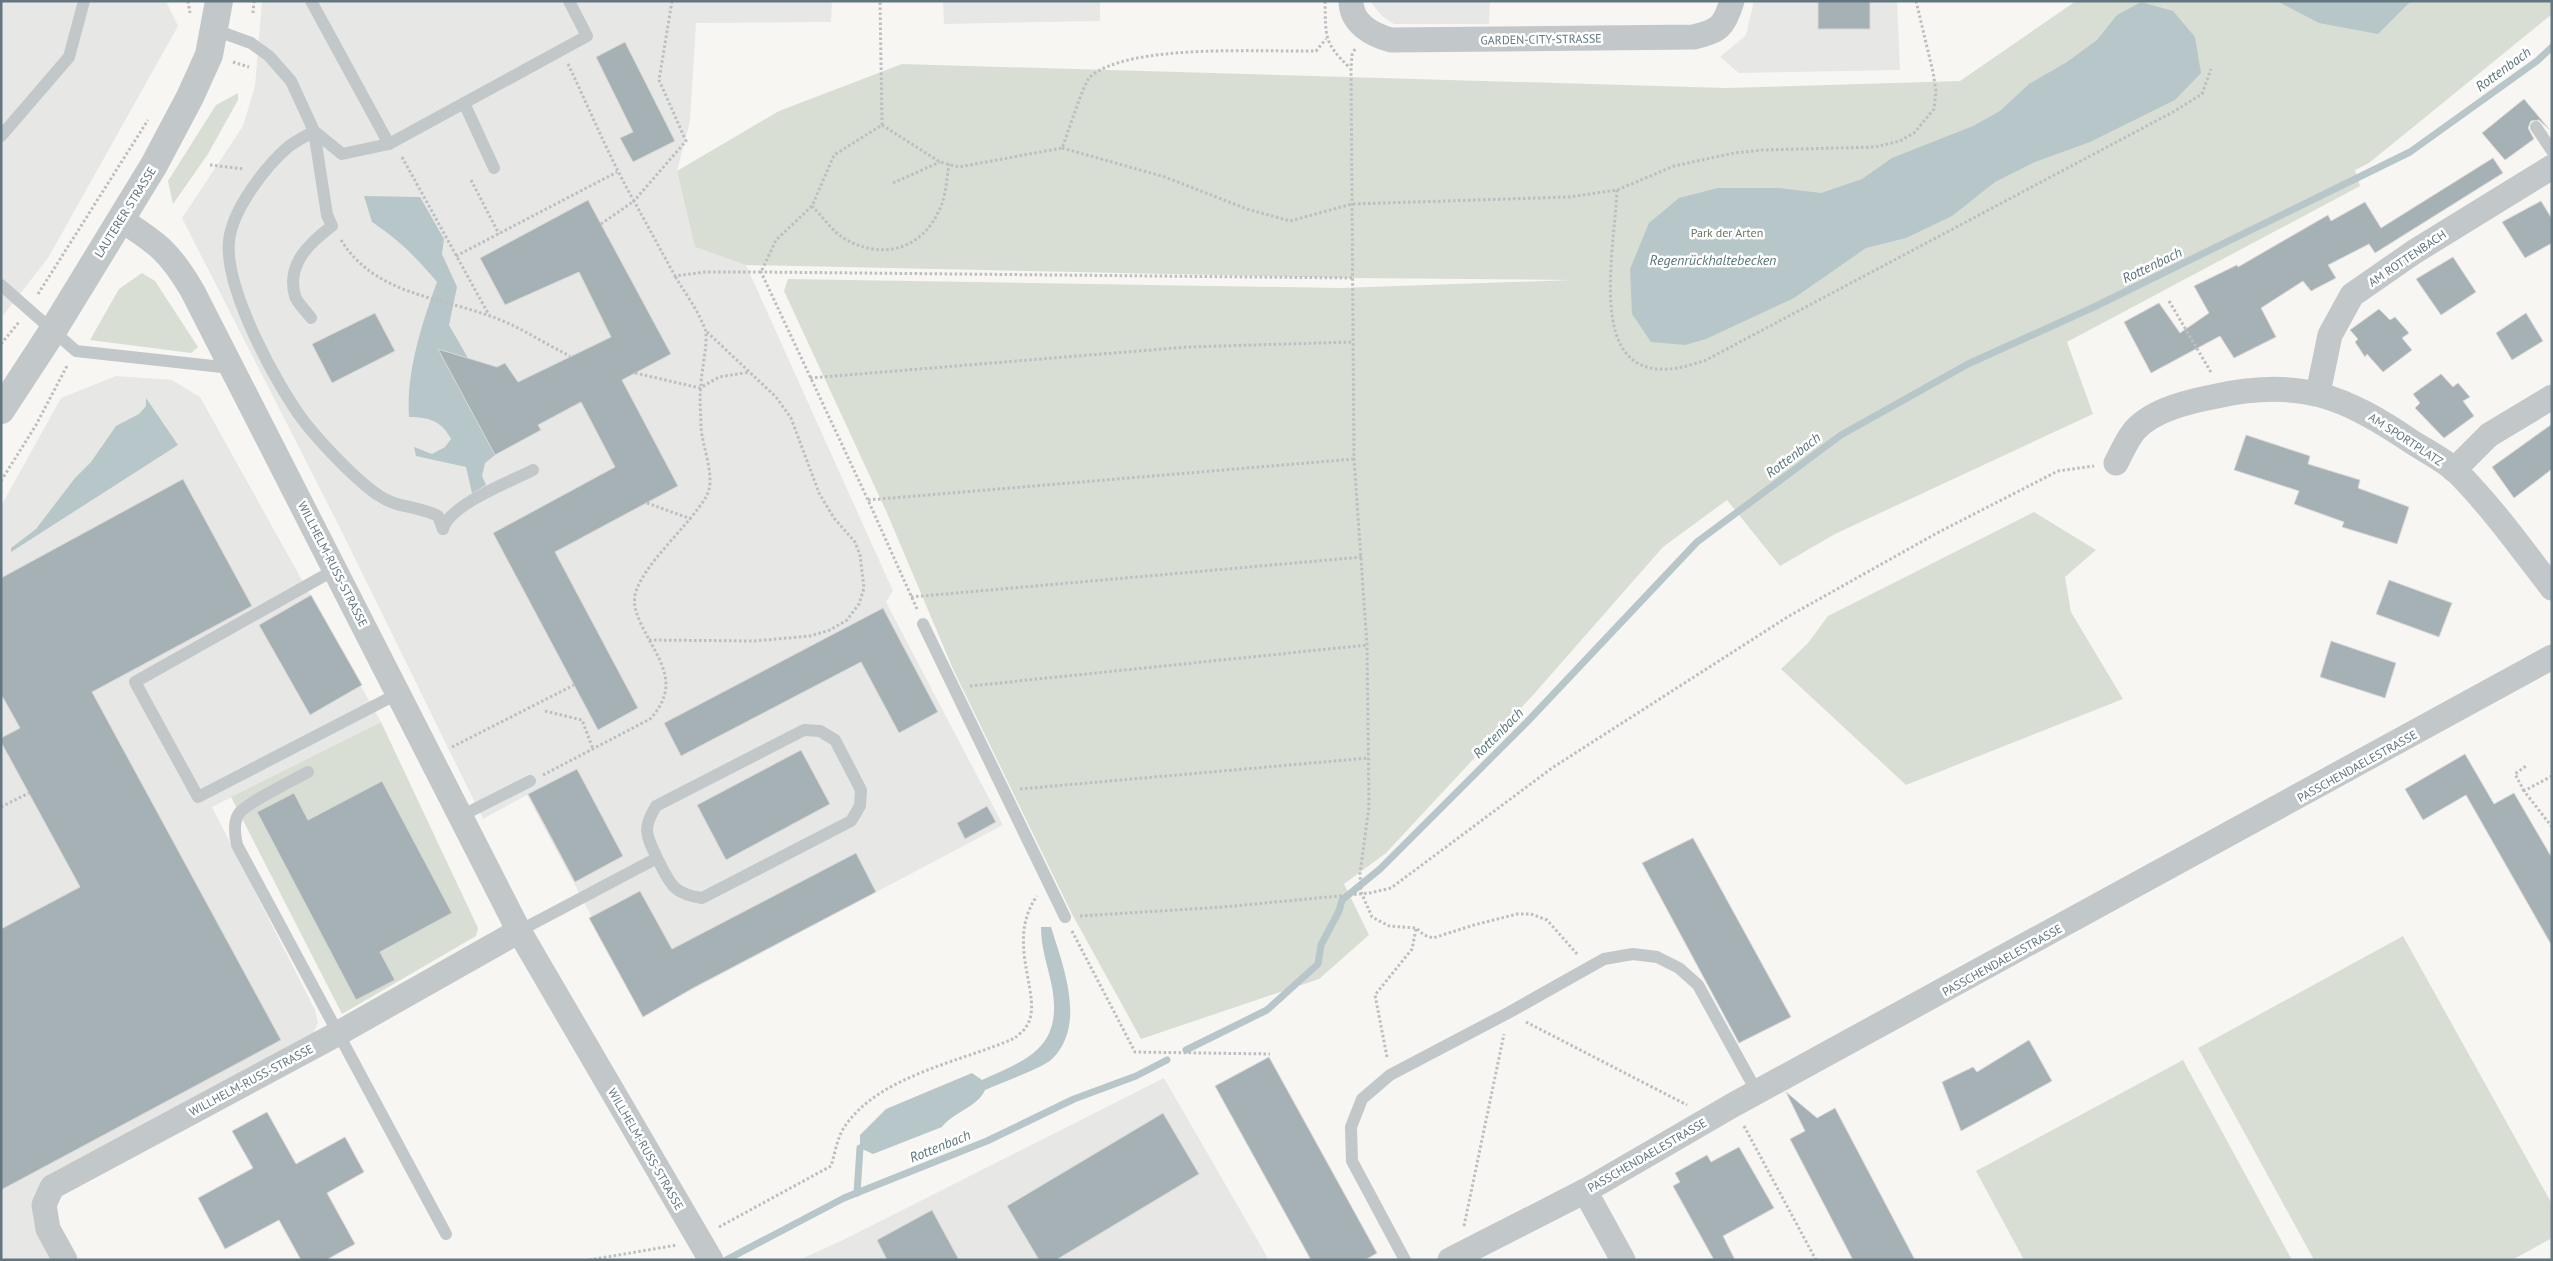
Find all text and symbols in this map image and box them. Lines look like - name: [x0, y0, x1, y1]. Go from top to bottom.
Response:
- street label: GARDEN-CITY-STRASSE: [1480, 30, 1602, 48]
- water label: Rottenbach: [2472, 43, 2534, 95]
- street label: LAUTERER STRASSE: [91, 164, 159, 260]
- park label: Park der Arten: [1691, 225, 1763, 240]
- street label: AM ROTTENBACH: [2365, 226, 2449, 290]
- water label: Rottenbach: [2119, 243, 2185, 287]
- water label: Regenrückhaltebecken: [1650, 251, 1776, 269]
- street label: AM SPORTPLATZ: [2366, 409, 2447, 469]
- water label: Rottenbach: [1762, 428, 1824, 482]
- street label: WILLHELM-RUSS-STRASSE: [295, 499, 371, 629]
- water label: Rottenbach: [1469, 704, 1527, 762]
- street label: PASSCHENDAELESTRASSE: [2294, 727, 2420, 805]
- street label: PASSCHENDAELESTRASSE: [1939, 921, 2065, 999]
- street label: WILLHELM-RUSS-STRASSE: [186, 1041, 316, 1119]
- street label: WILLHELM-RUSS-STRASSE: [605, 1085, 687, 1213]
- street label: PASSCHENDAELESTRASSE: [1585, 1115, 1709, 1195]
- water label: Rottenbach: [907, 1126, 973, 1166]

